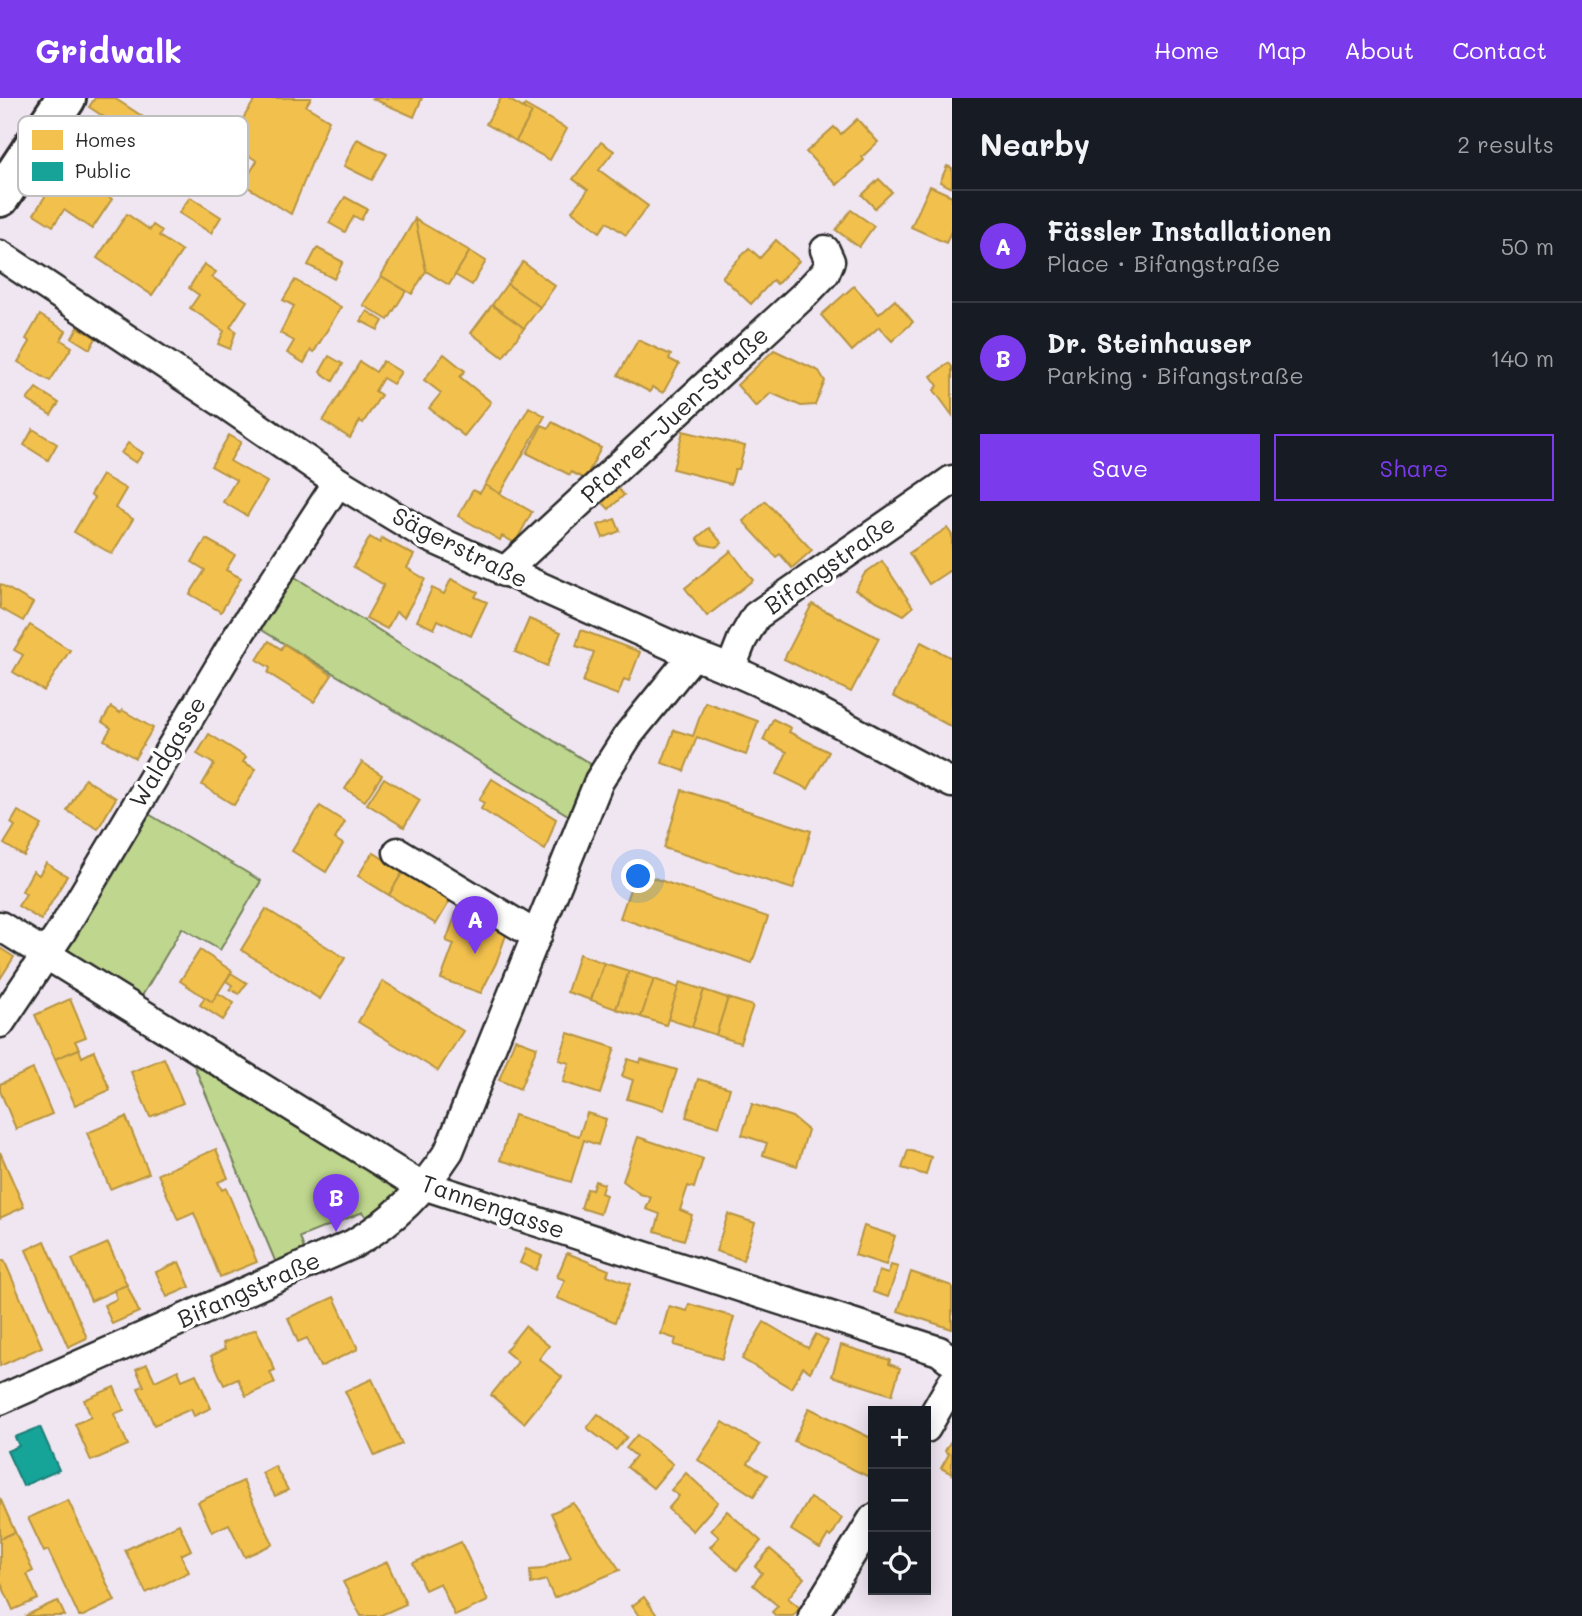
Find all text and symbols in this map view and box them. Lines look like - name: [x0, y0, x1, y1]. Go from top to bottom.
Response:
- text: Gridwalk: [35, 28, 182, 71]
- text: Home: [1154, 34, 1219, 65]
- text: Map: [1257, 34, 1306, 65]
- text: About: [1344, 34, 1414, 65]
- text: Contact: [1452, 34, 1547, 65]
- legend: [18, 116, 248, 196]
- text: Nearby: [980, 124, 1090, 164]
- text: Homes: [75, 127, 136, 152]
- text: 2 results: [1457, 129, 1554, 159]
- text: Public: [75, 158, 131, 183]
- text: Fässler Installationen: [1047, 214, 1332, 248]
- text: A: [995, 231, 1011, 261]
- text: 50 m: [1501, 231, 1554, 261]
- text: Place · Bifangstraße: [1047, 248, 1280, 278]
- street label: Pfarrer-Juen-Straße: [574, 319, 774, 509]
- text: Dr. Steinhauser: [1047, 326, 1252, 360]
- text: B: [995, 343, 1011, 373]
- text: 140 m: [1490, 343, 1554, 373]
- text: Parking · Bifangstraße: [1047, 360, 1304, 390]
- button: Save: [980, 434, 1260, 501]
- button: Share: [1274, 434, 1554, 501]
- street label: Sägerstraße: [387, 499, 534, 594]
- street label: Bifangstraße: [758, 507, 901, 620]
- street label: Waldgasse: [121, 690, 212, 812]
- your location: [621, 859, 655, 893]
- pin: A: [452, 896, 498, 954]
- street label: Tannengasse: [417, 1166, 570, 1245]
- pin: B: [313, 1174, 359, 1232]
- street label: Bifangstraße: [172, 1243, 325, 1334]
- map controls: [868, 1406, 931, 1595]
- button: +: [868, 1406, 931, 1469]
- button: −: [868, 1469, 931, 1532]
- button: locate: [868, 1532, 931, 1595]

